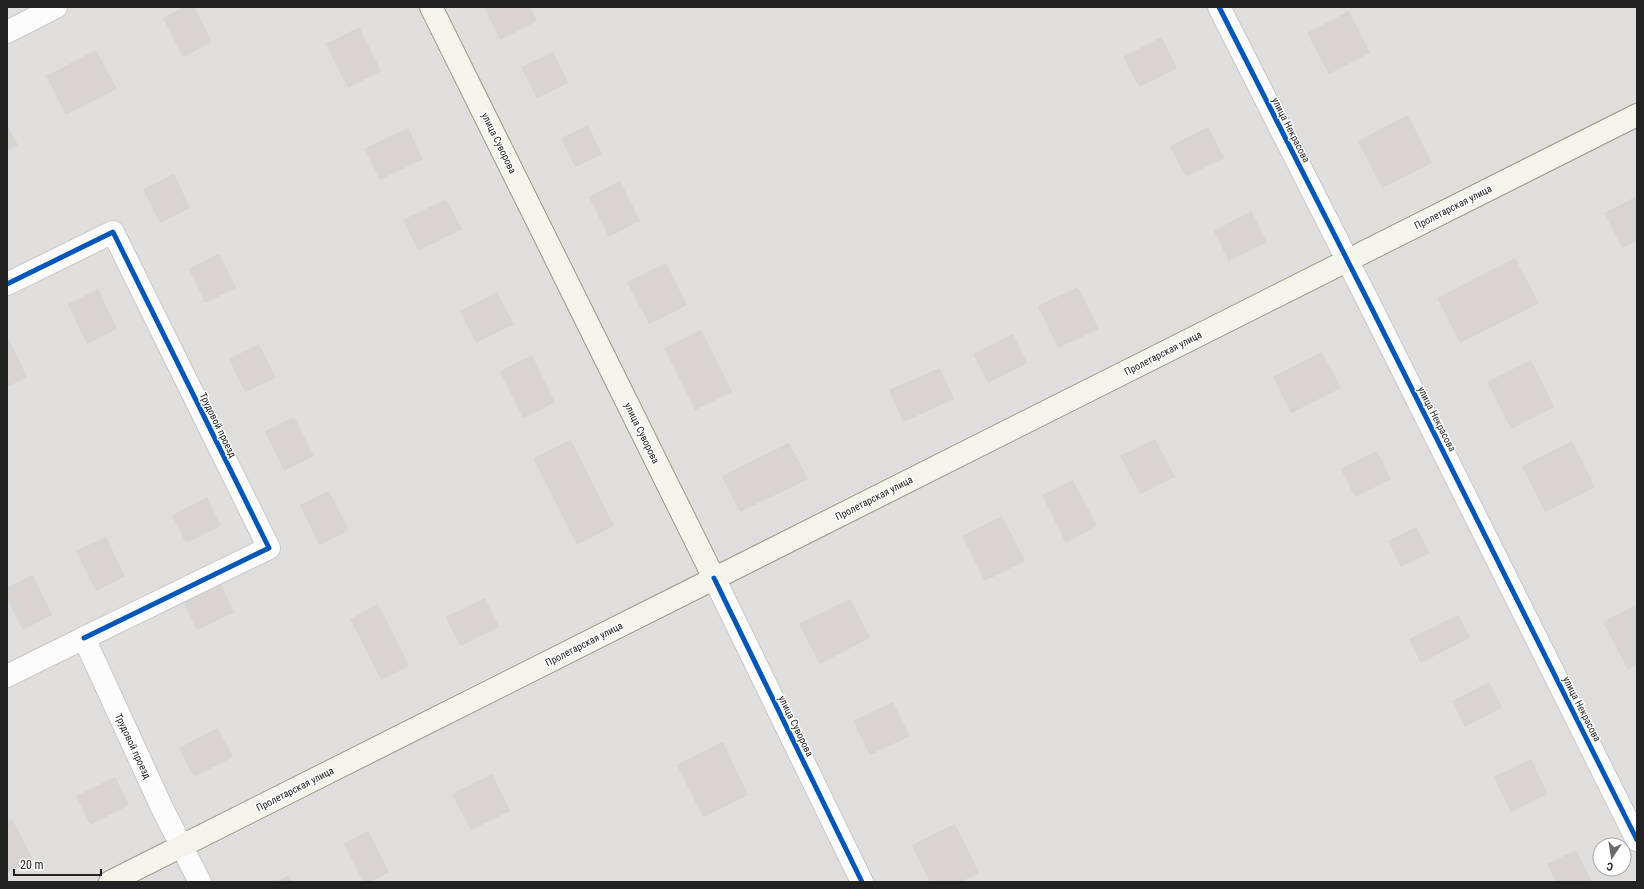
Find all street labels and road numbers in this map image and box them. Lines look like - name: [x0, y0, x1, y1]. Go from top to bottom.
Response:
- street label: улица Некрасова: [1270, 96, 1312, 164]
- street label: улица Суворова: [480, 111, 519, 175]
- street label: Пролетарская улица: [1413, 183, 1494, 231]
- street label: Пролетарская улица: [1123, 329, 1204, 377]
- street label: улица Некрасова: [1416, 385, 1458, 453]
- street label: Трудовой проезд: [198, 391, 239, 460]
- street label: улица Суворова: [623, 401, 662, 465]
- street label: Пролетарская улица: [834, 474, 915, 522]
- street label: Пролетарская улица: [544, 620, 625, 668]
- street label: улица Некрасова: [1561, 675, 1603, 743]
- street label: улица Суворова: [777, 694, 816, 758]
- street label: Трудовой проезд: [113, 712, 153, 781]
- street label: Пролетарская улица: [255, 765, 336, 813]

